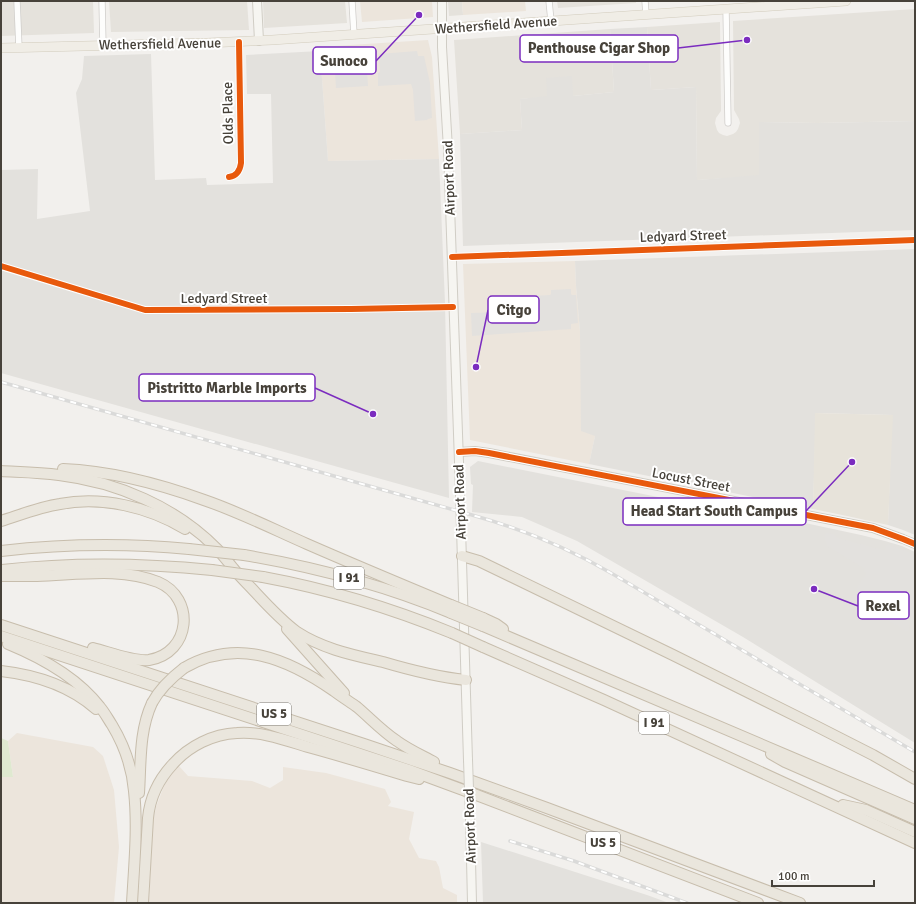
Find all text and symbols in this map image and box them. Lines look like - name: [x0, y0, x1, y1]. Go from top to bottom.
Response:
- street label: Wethersfield Avenue: [434, 12, 558, 38]
- street label: Wethersfield Avenue: [99, 34, 221, 54]
- callout: Penthouse Cigar Shop: [520, 35, 678, 62]
- text: Penthouse Cigar Shop: [528, 39, 670, 57]
- callout: Sunoco: [313, 47, 376, 74]
- text: Sunoco: [320, 52, 368, 70]
- street label: Olds Place: [219, 82, 237, 144]
- street label: Airport Road: [439, 140, 459, 216]
- street label: Ledyard Street: [639, 226, 727, 246]
- street label: Ledyard Street: [181, 290, 268, 307]
- callout: Citgo: [488, 296, 539, 323]
- text: Citgo: [497, 301, 532, 319]
- callout: Pistritto Marble Imports: [139, 374, 315, 401]
- text: Pistritto Marble Imports: [147, 379, 307, 397]
- street label: Airport Road: [450, 464, 470, 540]
- street label: Locust Street: [651, 464, 732, 496]
- callout: Head Start South Campus: [623, 498, 806, 525]
- text: Head Start South Campus: [630, 502, 798, 520]
- road number: I 91: [334, 567, 364, 589]
- callout: Rexel: [858, 592, 909, 619]
- text: Rexel: [865, 597, 901, 615]
- road number: US 5: [257, 703, 291, 725]
- road number: I 91: [639, 712, 669, 734]
- street label: Airport Road: [460, 788, 480, 864]
- road number: US 5: [586, 832, 620, 854]
- scale bar: [772, 862, 874, 888]
- text: 100 m: [778, 869, 810, 884]

